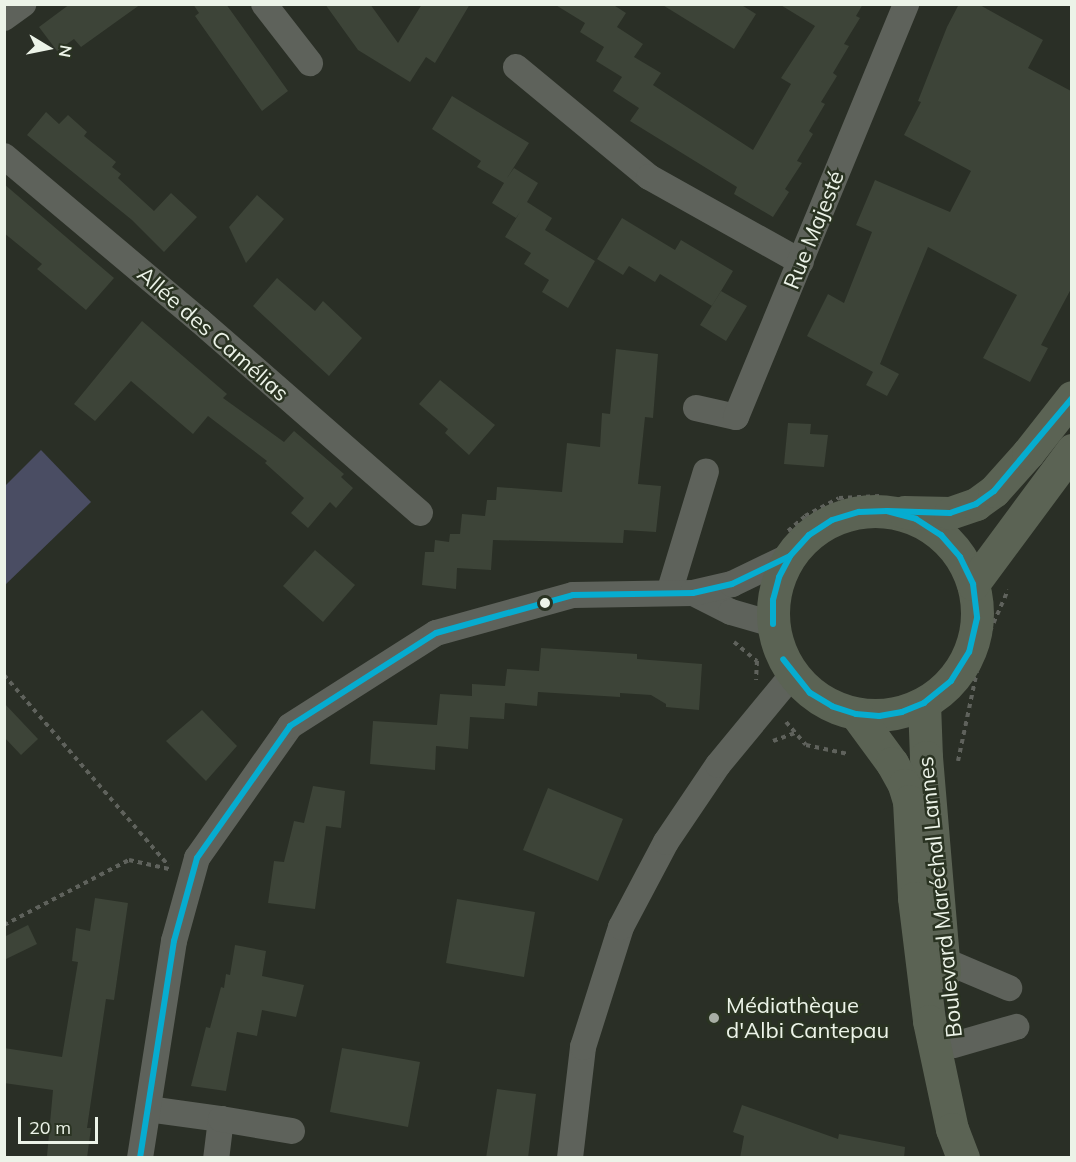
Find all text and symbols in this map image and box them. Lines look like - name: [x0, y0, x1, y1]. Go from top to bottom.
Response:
- north arrow: [18, 18, 78, 78]
- text: N: [55, 43, 77, 59]
- street label: Rue Majesté: [778, 167, 850, 293]
- street label: Allée des Camélias: [132, 261, 294, 407]
- unlabelled marker: [539, 597, 551, 609]
- street label: Boulevard Maréchal Lannes: [912, 755, 968, 1039]
- place label: Médiathèque d'Albi Cantepau: [726, 992, 889, 1044]
- marker: Médiathèque d'Albi Cantepau: [707, 1011, 721, 1025]
- scale bar: [21, 1105, 100, 1143]
- text: 20 m: [29, 1116, 71, 1139]

